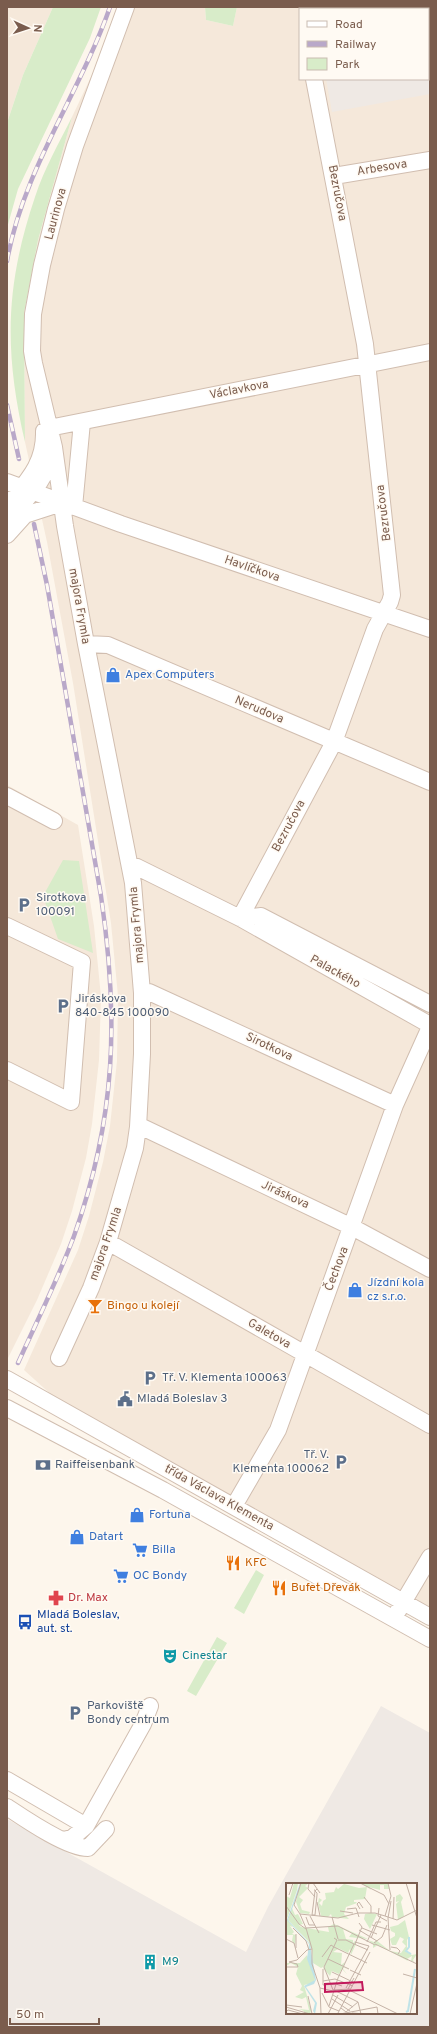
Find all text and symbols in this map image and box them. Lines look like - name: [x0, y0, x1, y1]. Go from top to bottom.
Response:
- north arrow: [8, 8, 48, 48]
- legend: [299, 8, 429, 80]
- text: Road: [335, 17, 363, 33]
- text: N: [30, 24, 44, 33]
- text: Railway: [335, 37, 376, 53]
- text: Park: [335, 57, 360, 73]
- street label: Arbesova: [356, 156, 408, 180]
- street label: Bezručova: [324, 164, 350, 222]
- street label: Laurinova: [41, 186, 71, 242]
- street label: Václavkova: [208, 376, 270, 404]
- street label: Bezručova: [373, 484, 395, 542]
- street label: Havlíčkova: [222, 552, 282, 586]
- street label: majora Frymla: [64, 567, 94, 645]
- shop icon: Apex Computers: [104, 666, 122, 684]
- place label: Apex Computers: [125, 667, 215, 683]
- street label: Nerudova: [232, 692, 286, 728]
- street label: Bezručova: [269, 797, 309, 855]
- street label: majora Frymla: [126, 886, 148, 964]
- place label: Sirotkova 100091: [36, 890, 86, 920]
- parking icon: Sirotkova 100091: [15, 896, 33, 914]
- street label: Palackého: [307, 952, 363, 993]
- place label: Jiráskova 840-845 100090: [75, 991, 170, 1021]
- parking icon: Jiráskova 840-845 100090: [54, 997, 72, 1015]
- street label: Sirotkova: [243, 1029, 295, 1065]
- street label: Jiráskova: [258, 1177, 312, 1213]
- street label: majora Frymla: [86, 1205, 126, 1283]
- street label: Čechova: [321, 1245, 353, 1293]
- place label: Jízdní kola cz s.r.o.: [367, 1275, 424, 1305]
- shop icon: Jízdní kola cz s.r.o.: [346, 1281, 364, 1299]
- bar icon: Bingo u kolejí: [86, 1297, 104, 1315]
- place label: Bingo u kolejí: [107, 1298, 180, 1314]
- street label: Galetova: [245, 1315, 293, 1353]
- parking icon: Tř. V. Klementa 100063: [141, 1369, 159, 1387]
- place label: Tř. V. Klementa 100063: [162, 1370, 287, 1386]
- public building icon: Mladá Boleslav 3: [116, 1390, 134, 1408]
- place label: Mladá Boleslav 3: [137, 1391, 228, 1407]
- place label: Tř. V. Klementa 100062: [232, 1447, 329, 1477]
- parking icon: Tř. V. Klementa 100062: [332, 1453, 350, 1471]
- bank icon: Raiffeisenbank: [34, 1456, 52, 1474]
- place label: Raiffeisenbank: [55, 1457, 135, 1473]
- street label: třída Václava Klementa: [161, 1461, 277, 1535]
- shop icon: Fortuna: [128, 1506, 146, 1524]
- place label: Fortuna: [149, 1507, 190, 1523]
- shop icon: Datart: [68, 1528, 86, 1546]
- place label: Datart: [89, 1529, 123, 1545]
- supermarket icon: Billa: [131, 1541, 149, 1559]
- place label: Billa: [152, 1542, 176, 1558]
- restaurant icon: KFC: [224, 1554, 242, 1572]
- place label: KFC: [245, 1555, 267, 1571]
- supermarket icon: OC Bondy: [112, 1567, 130, 1585]
- place label: OC Bondy: [133, 1568, 187, 1584]
- restaurant icon: Bufet Dřevák: [270, 1579, 288, 1597]
- place label: Bufet Dřevák: [291, 1580, 361, 1596]
- pharmacy icon: Dr. Max: [47, 1589, 65, 1607]
- place label: Dr. Max: [68, 1590, 108, 1606]
- place label: Mladá Boleslav, aut. st.: [37, 1607, 120, 1637]
- bus stop icon: Mladá Boleslav, aut. st.: [16, 1613, 34, 1631]
- theatre icon: Cinestar: [161, 1647, 179, 1665]
- place label: Cinestar: [182, 1648, 227, 1664]
- place label: Parkoviště Bondy centrum: [87, 1698, 169, 1728]
- parking icon: Parkoviště Bondy centrum: [66, 1704, 84, 1722]
- inset map: [286, 1883, 417, 2014]
- building icon: M9: [141, 1953, 159, 1971]
- place label: M9: [162, 1954, 179, 1970]
- scale bar: [10, 2000, 99, 2026]
- text: 50 m: [16, 2007, 44, 2023]

